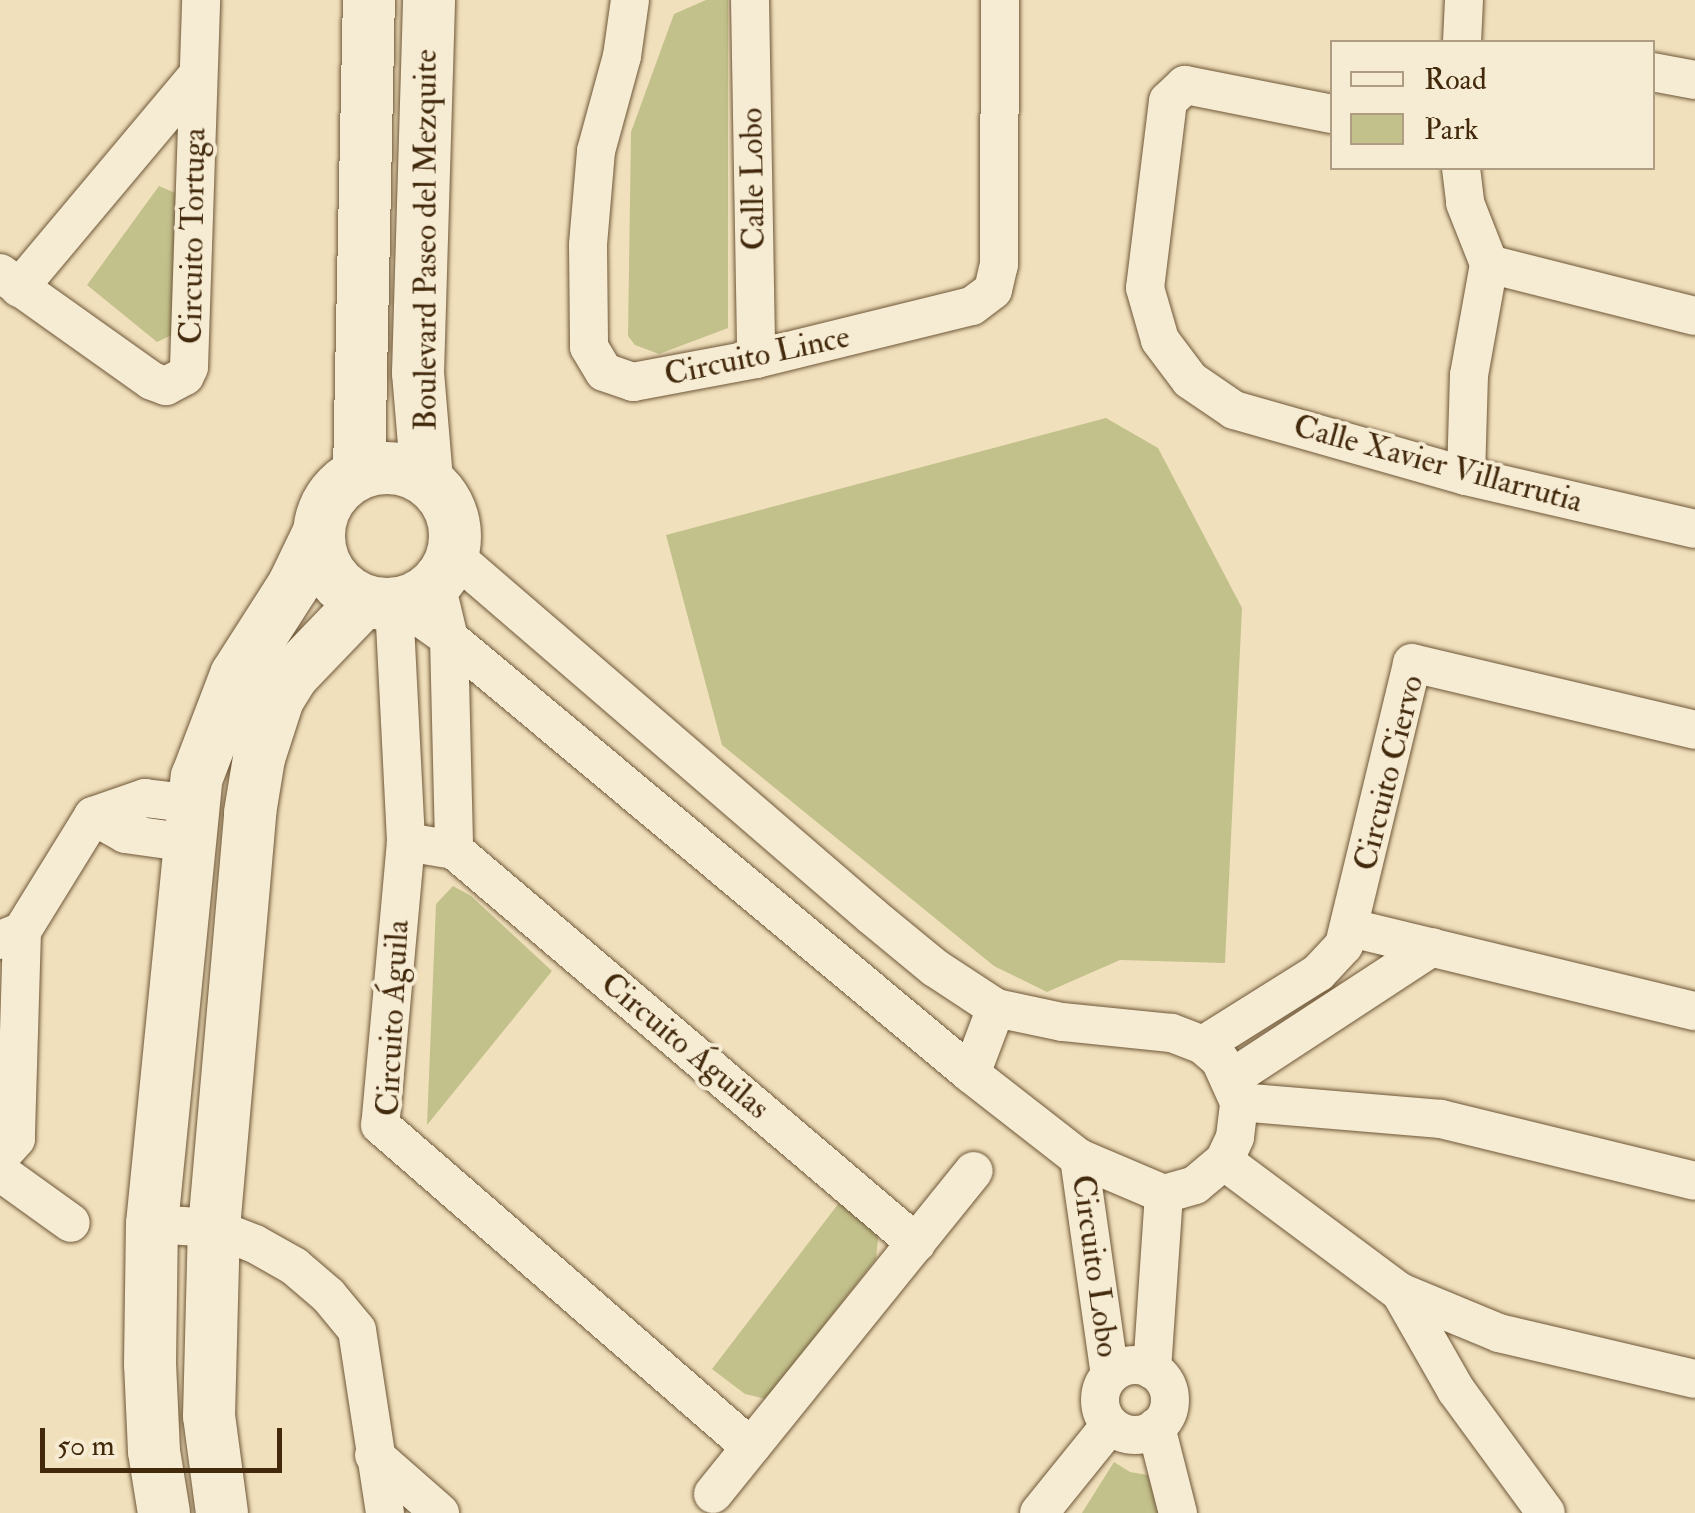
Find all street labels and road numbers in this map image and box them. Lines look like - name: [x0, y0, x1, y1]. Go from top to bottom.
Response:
- street label: Boulevard Paseo del Mezquite: [407, 49, 445, 431]
- street label: Calle Lobo: [733, 107, 773, 251]
- street label: Circuito Tortuga: [172, 127, 214, 345]
- street label: Circuito Lince: [661, 318, 853, 394]
- street label: Calle Xavier Villarrutia: [1289, 407, 1587, 521]
- street label: Circuito Ciervo: [1346, 671, 1432, 875]
- street label: Circuito Águila: [369, 919, 417, 1117]
- street label: Circuito Águilas: [593, 965, 777, 1127]
- street label: Circuito Lobo: [1063, 1172, 1127, 1360]

